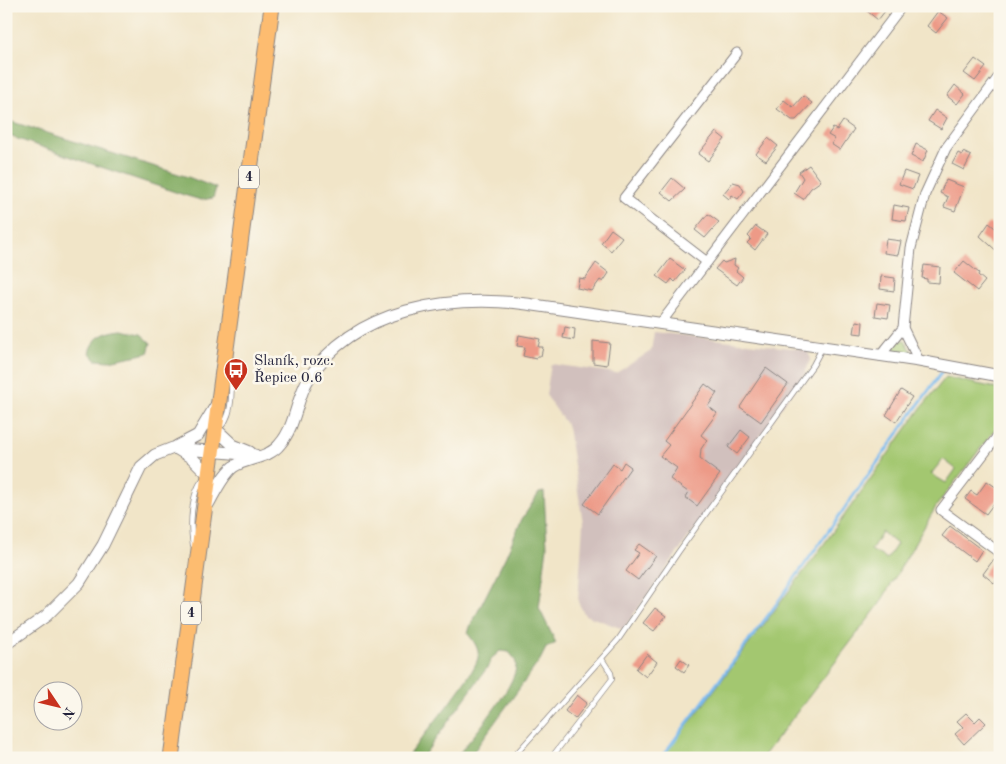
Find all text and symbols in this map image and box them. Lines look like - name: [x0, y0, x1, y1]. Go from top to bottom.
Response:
- road number: 4: [239, 166, 259, 188]
- place label: Slaník, rozc. Řepice 0.6: [254, 354, 334, 386]
- bus stop icon: Slaník, rozc. Řepice 0.6: [223, 357, 249, 391]
- road number: 4: [181, 602, 201, 624]
- north arrow: [32, 682, 82, 732]
- text: N: [59, 704, 77, 722]

